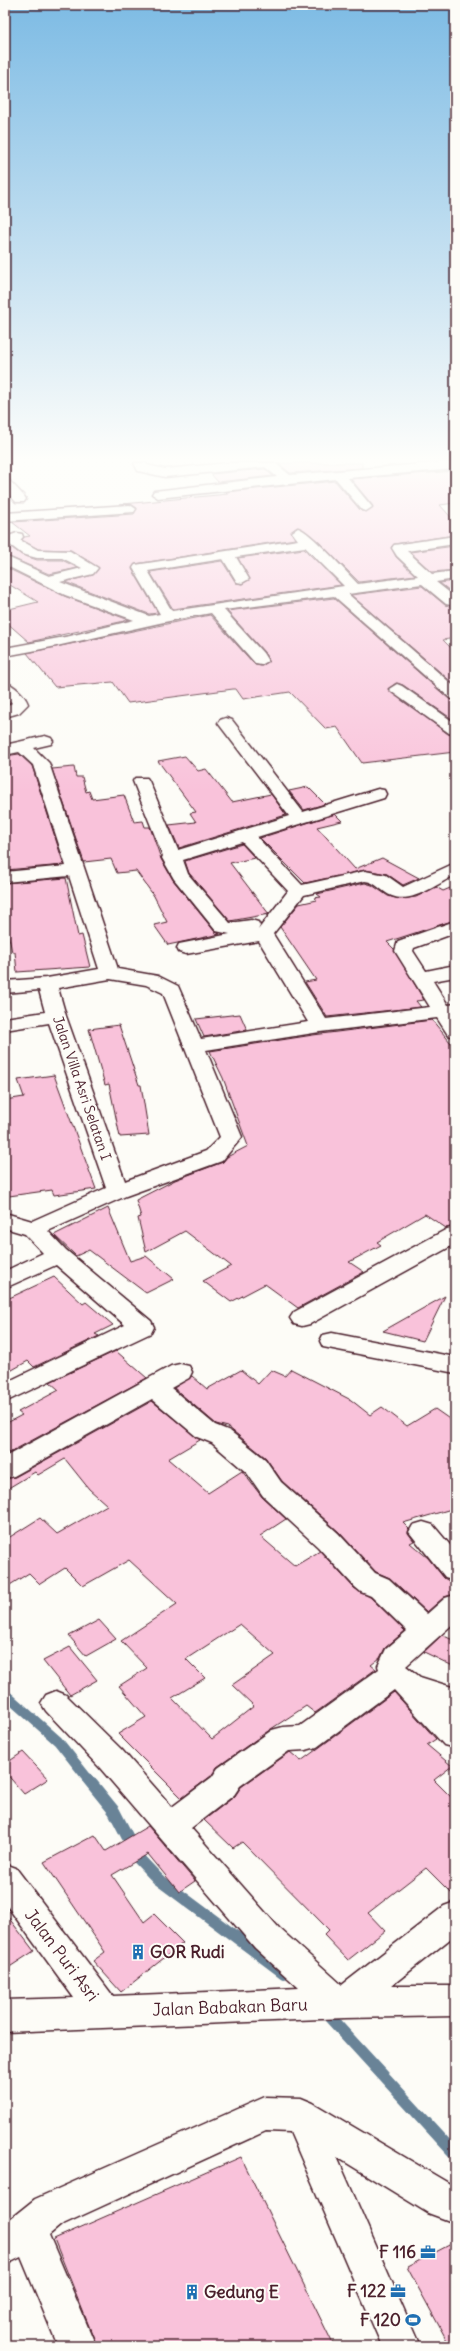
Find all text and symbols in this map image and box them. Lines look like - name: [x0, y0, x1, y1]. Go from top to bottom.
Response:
- street label: Jalan Villa Asri Selatan I: [49, 1013, 115, 1163]
- street label: Jalan Puri Asri: [20, 1904, 104, 2006]
- place label: GOR Rudi: [150, 1941, 225, 1963]
- building icon: GOR Rudi: [129, 1943, 147, 1961]
- street label: Jalan Babakan Baru: [152, 1993, 308, 2021]
- place label: F 116: [379, 2241, 416, 2263]
- office icon: F 116: [419, 2243, 437, 2261]
- place label: F 122: [347, 2280, 386, 2302]
- place label: Gedung E: [204, 2281, 279, 2303]
- office icon: F 122: [389, 2282, 407, 2300]
- building icon: Gedung E: [183, 2283, 201, 2301]
- place label: F 120: [360, 2309, 401, 2331]
- sports icon: F 120: [404, 2311, 422, 2329]

